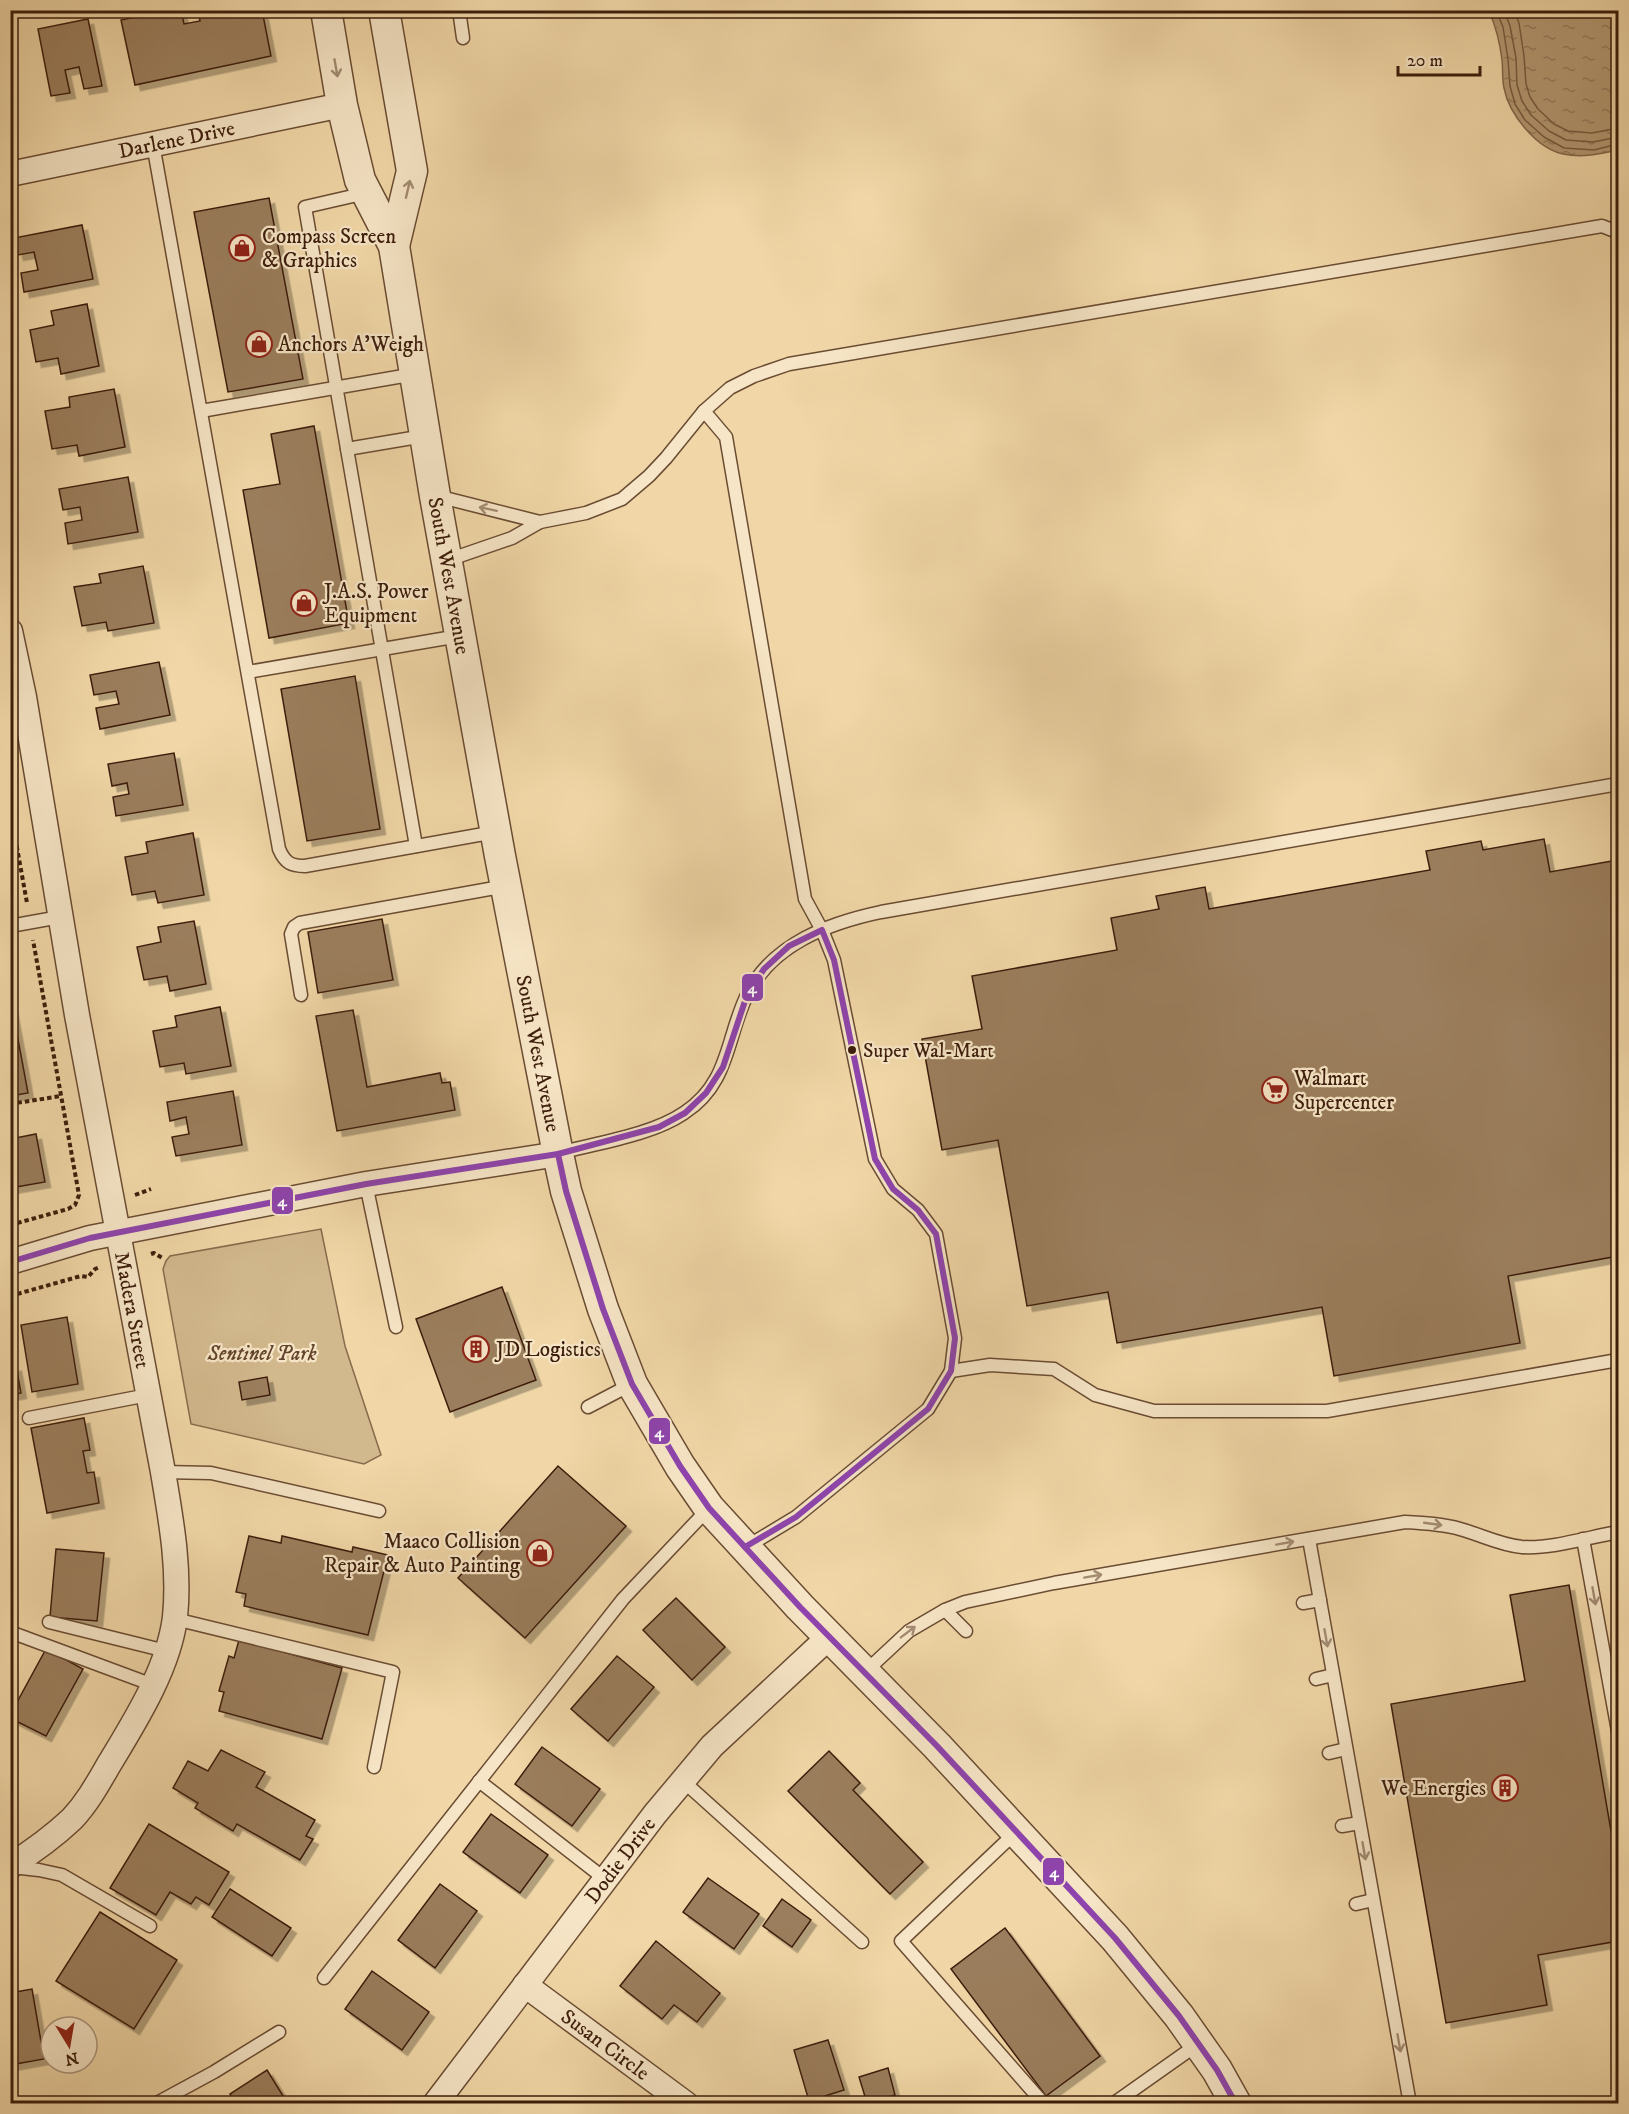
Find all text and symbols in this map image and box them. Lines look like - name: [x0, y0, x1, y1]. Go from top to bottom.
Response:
- scale bar: [1398, 39, 1480, 77]
- text: 20 m: [1407, 50, 1443, 72]
- one-way arrow: [331, 58, 342, 77]
- street label: Darlene Drive: [116, 116, 237, 165]
- one-way arrow: [402, 180, 414, 199]
- place label: Compass Screen & Graphics: [262, 224, 396, 274]
- shop icon: Compass Screen & Graphics: [227, 233, 257, 263]
- shop icon: Anchors A'Weigh: [244, 329, 274, 359]
- place label: Anchors A'Weigh: [278, 332, 424, 358]
- street label: South West Avenue: [421, 495, 475, 657]
- one-way arrow: [478, 503, 498, 514]
- place label: J.A.S. Power Equipment: [322, 579, 429, 629]
- shop icon: J.A.S. Power Equipment: [289, 588, 319, 618]
- street label: South West Avenue: [509, 973, 565, 1135]
- line badge: 4: [741, 973, 764, 1002]
- text: 4: [746, 978, 757, 998]
- place label: Super Wal-Mart: [863, 1039, 994, 1064]
- marker: Super Wal-Mart: [846, 1044, 858, 1056]
- place label: Walmart Supercenter: [1293, 1066, 1394, 1116]
- supermarket icon: Walmart Supercenter: [1260, 1075, 1290, 1105]
- line badge: 4: [271, 1186, 294, 1215]
- text: 4: [276, 1191, 287, 1211]
- street label: Madera Street: [108, 1250, 155, 1371]
- building icon: JD Logistics: [461, 1334, 491, 1364]
- place label: JD Logistics: [494, 1337, 601, 1363]
- park label: Sentinel Park: [207, 1341, 317, 1367]
- line badge: 4: [648, 1417, 671, 1445]
- text: 4: [653, 1422, 664, 1442]
- one-way arrow: [1422, 1519, 1442, 1530]
- place label: Maaco Collision Repair & Auto Painting: [324, 1529, 521, 1579]
- one-way arrow: [1274, 1537, 1294, 1548]
- shop icon: Maaco Collision Repair & Auto Painting: [525, 1538, 555, 1568]
- one-way arrow: [1082, 1571, 1102, 1582]
- one-way arrow: [1588, 1586, 1599, 1605]
- one-way arrow: [900, 1626, 916, 1639]
- one-way arrow: [1321, 1628, 1332, 1647]
- building icon: We Energies: [1490, 1773, 1520, 1803]
- place label: We Energies: [1380, 1776, 1486, 1802]
- street label: Dodie Drive: [580, 1812, 662, 1909]
- one-way arrow: [1359, 1840, 1370, 1860]
- line badge: 4: [1042, 1857, 1065, 1886]
- text: 4: [1048, 1862, 1059, 1882]
- street label: Susan Circle: [555, 2004, 654, 2087]
- north arrow: [39, 2015, 99, 2075]
- one-way arrow: [1394, 2032, 1405, 2052]
- text: N: [63, 2048, 80, 2070]

